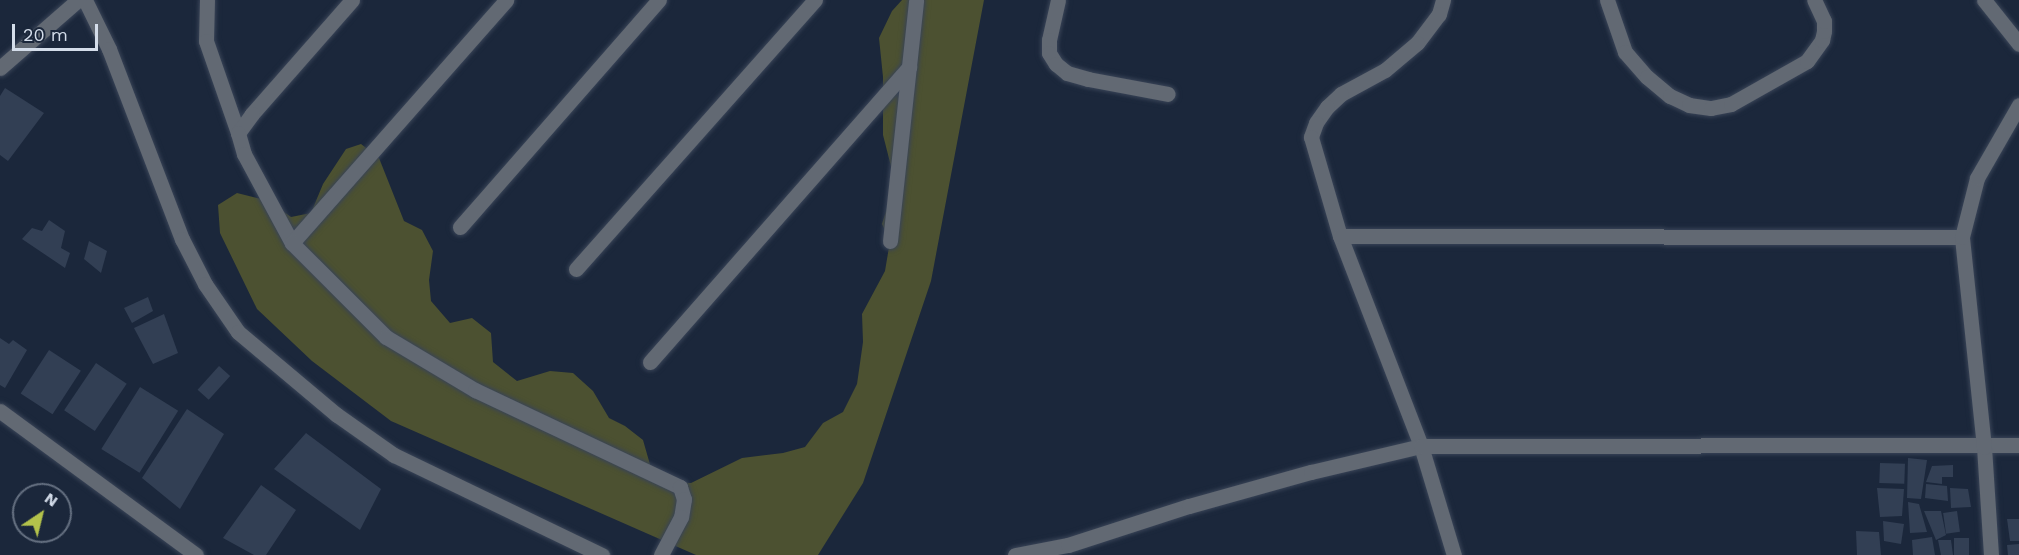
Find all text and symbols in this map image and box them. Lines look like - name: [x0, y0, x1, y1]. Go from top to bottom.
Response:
- scale bar: [15, 12, 100, 50]
- text: 20 m: [23, 24, 68, 45]
- north arrow: [12, 483, 72, 543]
- text: N: [41, 488, 62, 511]

